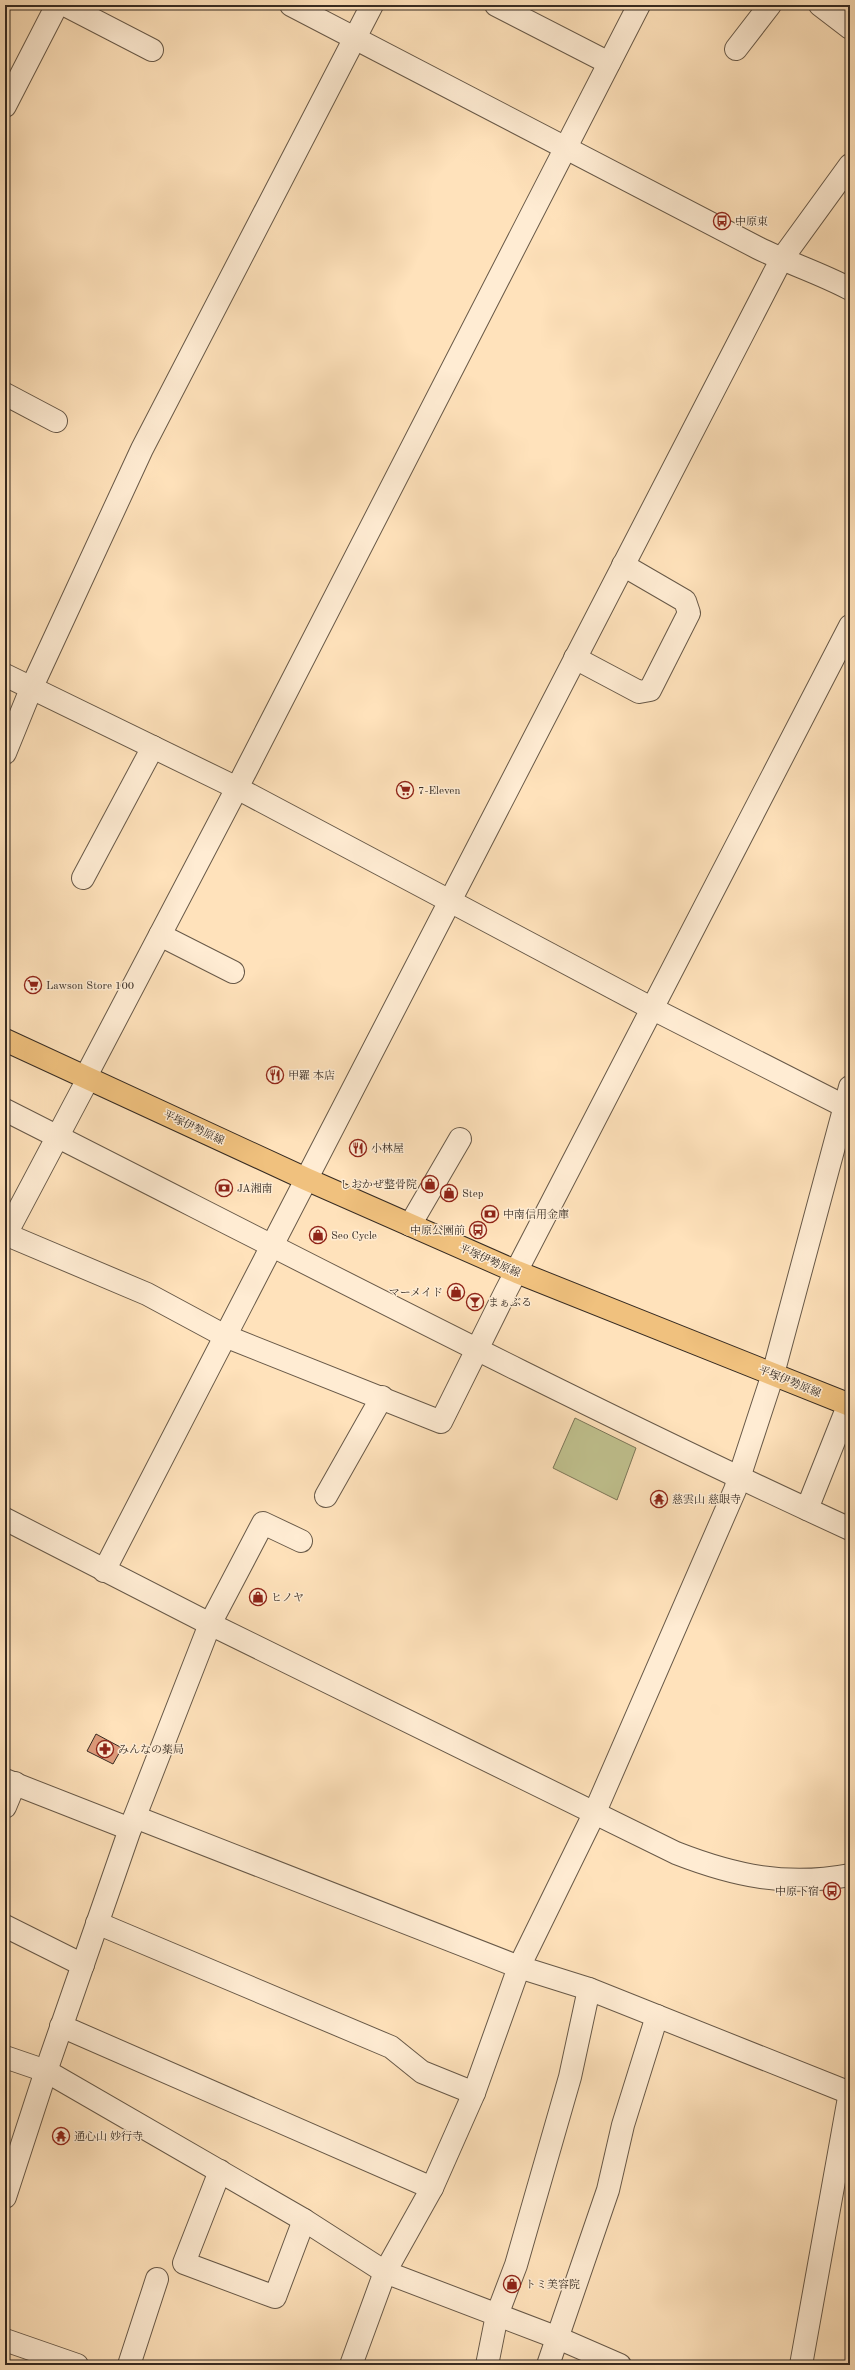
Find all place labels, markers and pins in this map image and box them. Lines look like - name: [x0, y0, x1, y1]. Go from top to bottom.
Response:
- bus stop icon: 中原東: [712, 211, 732, 231]
- place label: 中原東: [735, 215, 768, 228]
- supermarket icon: 7-Eleven: [395, 780, 415, 800]
- place label: 7-Eleven: [418, 786, 460, 797]
- supermarket icon: Lawson Store 100: [23, 975, 43, 995]
- place label: Lawson Store 100: [46, 981, 134, 992]
- restaurant icon: 甲羅 本店: [265, 1065, 285, 1085]
- place label: 甲羅 本店: [288, 1069, 335, 1082]
- restaurant icon: 小林屋: [348, 1138, 368, 1158]
- place label: 小林屋: [371, 1142, 404, 1155]
- shop icon: しおかぜ整骨院: [420, 1174, 440, 1194]
- bank icon: JA湘南: [214, 1178, 234, 1198]
- place label: しおかぜ整骨院: [340, 1178, 417, 1191]
- place label: JA湘南: [237, 1182, 273, 1195]
- shop icon: Step: [439, 1183, 459, 1203]
- place label: Step: [462, 1189, 484, 1200]
- bank icon: 中南信用金庫: [480, 1204, 500, 1224]
- place label: 中南信用金庫: [503, 1208, 569, 1221]
- bus stop icon: 中原公園前: [468, 1220, 488, 1240]
- place label: 中原公園前: [410, 1224, 465, 1237]
- shop icon: Seo Cycle: [308, 1225, 328, 1245]
- place label: Seo Cycle: [331, 1231, 377, 1242]
- shop icon: マーメイド: [446, 1282, 466, 1302]
- place label: マーメイド: [389, 1287, 443, 1299]
- bar icon: まぁぶる: [465, 1292, 485, 1312]
- place label: まぁぶる: [488, 1297, 532, 1309]
- temple icon: 慈雲山 慈眼寺: [649, 1489, 669, 1509]
- place label: 慈雲山 慈眼寺: [672, 1493, 741, 1506]
- shop icon: ヒノヤ: [248, 1587, 268, 1607]
- place label: ヒノヤ: [271, 1592, 304, 1604]
- pharmacy icon: みんなの薬局: [95, 1739, 115, 1759]
- place label: みんなの薬局: [118, 1743, 184, 1756]
- bus stop icon: 中原下宿: [822, 1881, 842, 1901]
- place label: 中原下宿: [775, 1885, 819, 1898]
- temple icon: 通心山 妙行寺: [51, 2126, 71, 2146]
- place label: 通心山 妙行寺: [74, 2130, 143, 2143]
- shop icon: トミ美容院: [502, 2274, 522, 2294]
- place label: トミ美容院: [525, 2278, 580, 2291]

